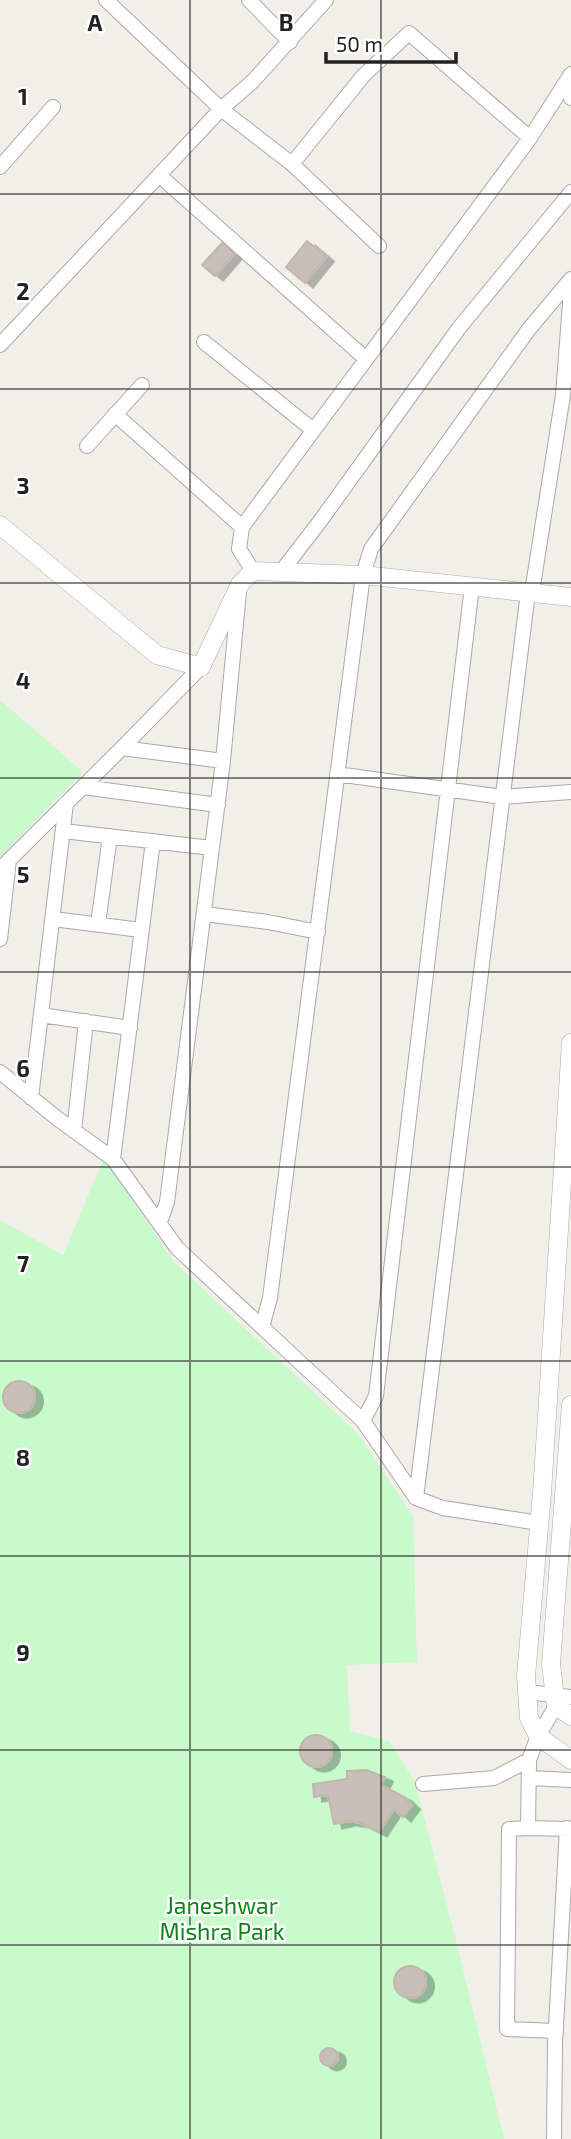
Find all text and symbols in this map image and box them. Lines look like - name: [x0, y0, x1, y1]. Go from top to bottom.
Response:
- text: A: [87, 8, 103, 36]
- text: B: [279, 8, 293, 36]
- scale bar: [326, 21, 456, 65]
- text: 50 m: [336, 31, 383, 56]
- text: 1: [18, 82, 28, 110]
- text: 2: [16, 277, 30, 305]
- text: 3: [16, 471, 30, 499]
- text: 4: [16, 666, 30, 694]
- text: 5: [17, 860, 29, 888]
- text: 6: [16, 1054, 30, 1082]
- text: 7: [17, 1249, 29, 1277]
- text: 8: [16, 1443, 30, 1471]
- text: 9: [16, 1638, 30, 1666]
- park label: Janeshwar Mishra Park: [160, 1891, 285, 1945]

